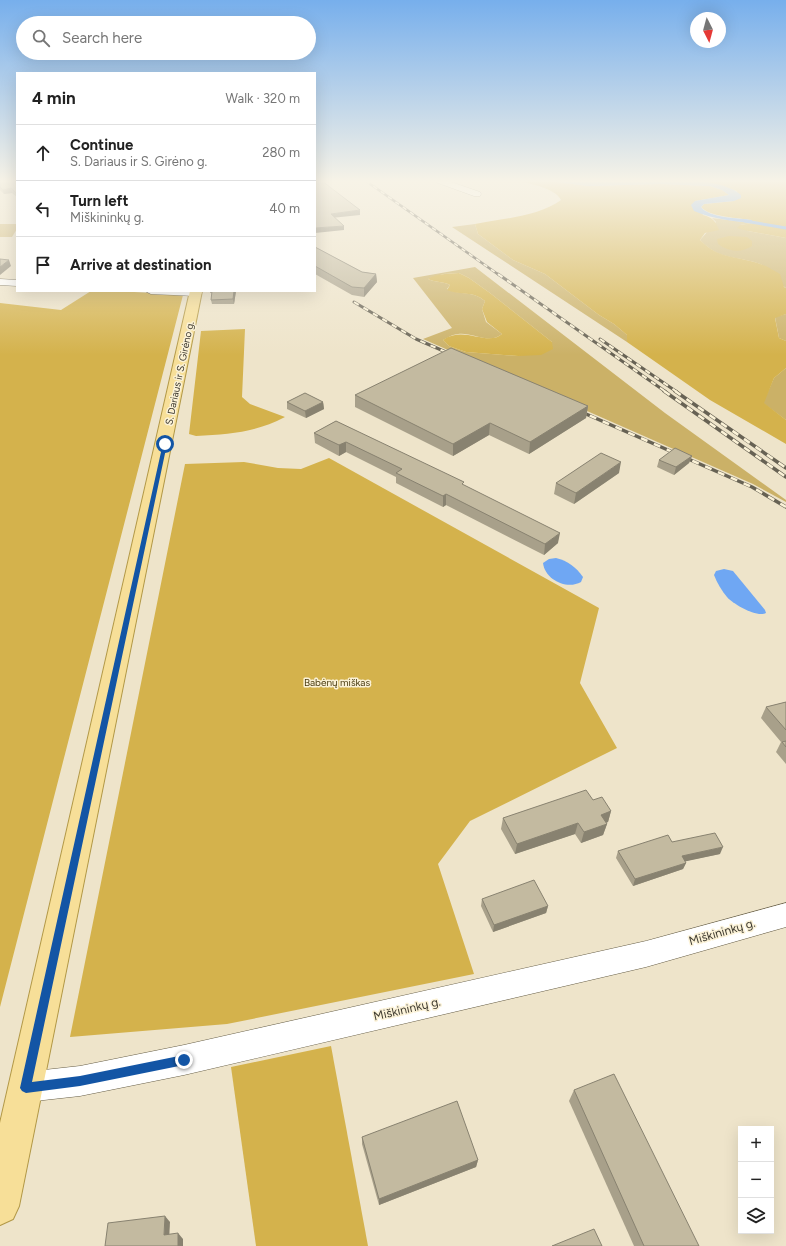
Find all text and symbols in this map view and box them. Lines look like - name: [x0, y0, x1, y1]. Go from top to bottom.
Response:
- north arrow: [690, 12, 726, 48]
- search box: [16, 16, 316, 60]
- icon: search: [30, 27, 52, 49]
- text: Search here: [62, 29, 142, 47]
- text: 4 min: [32, 88, 76, 108]
- text: Walk · 320 m: [226, 91, 300, 106]
- text: Continue: [70, 136, 133, 154]
- icon: ahead: [32, 142, 54, 164]
- text: 280 m: [262, 145, 300, 160]
- text: S. Dariaus ir S. Girėno g.: [70, 154, 207, 169]
- text: Turn left: [70, 192, 128, 210]
- icon: left: [32, 198, 54, 220]
- text: 40 m: [269, 201, 300, 216]
- text: Miškininkų g.: [70, 210, 144, 225]
- icon: arrive: [32, 254, 54, 276]
- text: Arrive at destination: [70, 256, 211, 274]
- street label: S. Dariaus ir S. Girėno g.: [162, 320, 197, 426]
- route start: [156, 435, 174, 453]
- park label: Babėnų miškas: [304, 676, 370, 689]
- street label: Miškininkų g.: [687, 916, 757, 948]
- street label: Miškininkų g.: [372, 994, 442, 1024]
- route end: [175, 1051, 193, 1069]
- map controls: [738, 1126, 774, 1234]
- button: +: [738, 1126, 774, 1162]
- button: −: [738, 1162, 774, 1198]
- button: layers: [738, 1198, 774, 1234]

